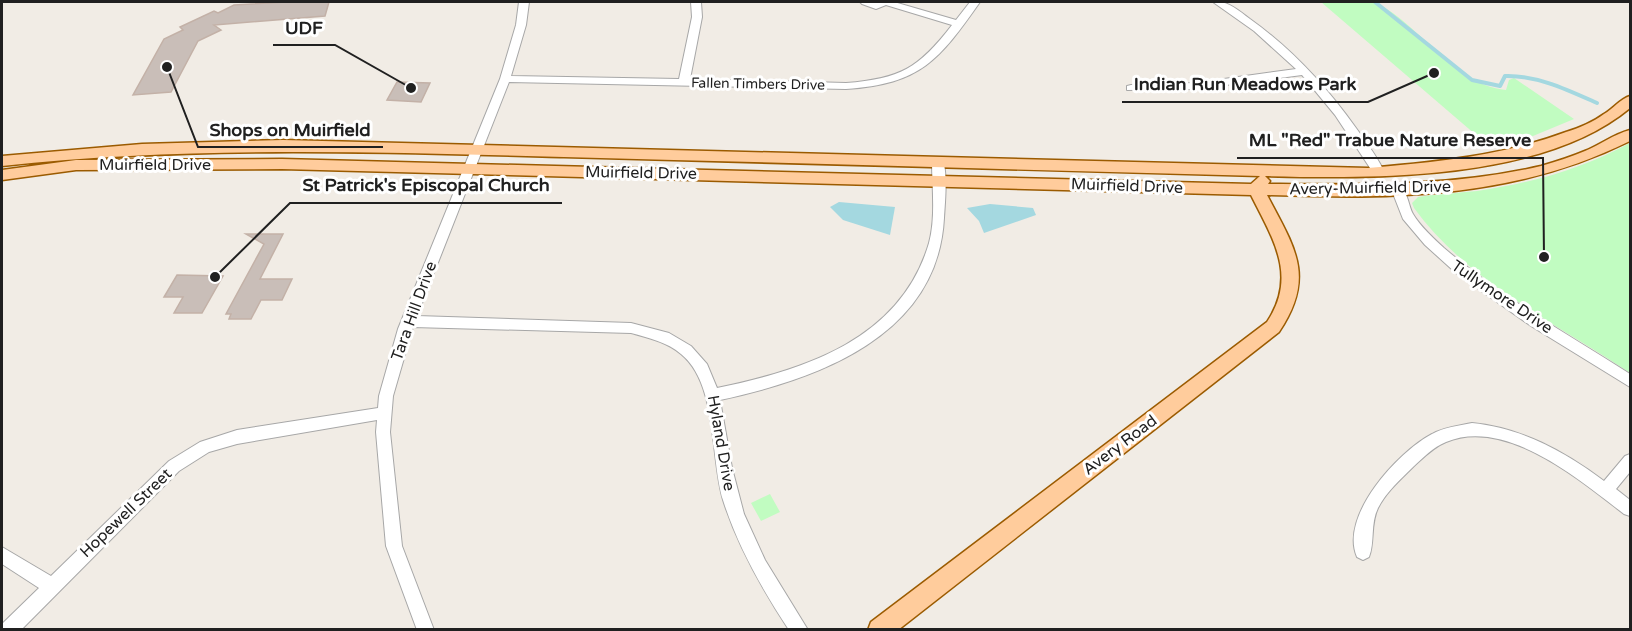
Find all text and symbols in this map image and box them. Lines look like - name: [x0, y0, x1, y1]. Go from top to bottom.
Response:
- callout: UDF: [273, 9, 335, 45]
- text: UDF: [285, 17, 323, 39]
- callout: Indian Run Meadows Park: [1122, 66, 1368, 102]
- text: Indian Run Meadows Park: [1134, 73, 1356, 95]
- street label: Fallen Timbers Drive: [691, 74, 825, 94]
- callout: Shops on Muirfield: [198, 111, 383, 147]
- text: Shops on Muirfield: [209, 119, 371, 141]
- callout: ML "Red" Trabue Nature Reserve: [1237, 122, 1543, 158]
- text: ML "Red" Trabue Nature Reserve: [1249, 129, 1531, 151]
- street label: Muirfield Drive: [99, 155, 211, 175]
- street label: Muirfield Drive: [585, 162, 697, 184]
- callout: St Patrick's Episcopal Church: [290, 167, 562, 203]
- text: St Patrick's Episcopal Church: [302, 174, 550, 196]
- street label: Muirfield Drive: [1071, 174, 1183, 198]
- street label: Avery-Muirfield Drive: [1289, 177, 1451, 199]
- street label: Tullymore Drive: [1447, 256, 1557, 338]
- street label: Tara Hill Drive: [387, 259, 441, 363]
- street label: Hyland Drive: [703, 394, 739, 492]
- street label: Avery Road: [1079, 411, 1161, 479]
- street label: Hopewell Street: [76, 464, 176, 562]

